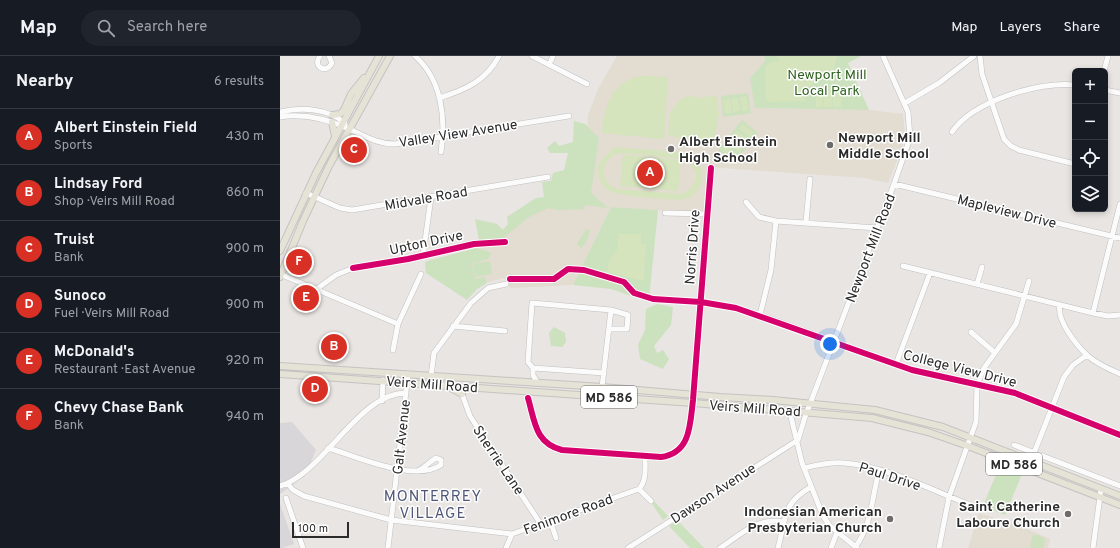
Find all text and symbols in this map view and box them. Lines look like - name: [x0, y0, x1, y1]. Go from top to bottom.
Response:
- search box: [81, 10, 361, 46]
- text: Map: [20, 16, 57, 40]
- icon: search: [95, 17, 117, 39]
- text: Search here: [127, 18, 207, 37]
- text: Map: [951, 19, 977, 36]
- text: Layers: [999, 19, 1041, 36]
- text: Share: [1063, 19, 1100, 36]
- park label: Newport Mill Local Park: [787, 67, 867, 100]
- map controls: [1072, 68, 1108, 212]
- button: +: [1072, 68, 1108, 104]
- text: Nearby: [16, 71, 73, 93]
- text: 6 results: [214, 74, 264, 90]
- button: −: [1072, 104, 1108, 140]
- street label: Valley View Avenue: [398, 117, 519, 152]
- text: Albert Einstein Field: [54, 119, 197, 138]
- text: A: [24, 129, 34, 145]
- text: 430 m: [226, 129, 264, 145]
- place label: Newport Mill Middle School: [838, 130, 929, 163]
- place label: Albert Einstein High School: [679, 134, 777, 167]
- pin: C: [341, 135, 367, 165]
- text: Sports: [54, 138, 93, 154]
- marker: Newport Mill Middle School: [825, 140, 835, 150]
- button: locate: [1072, 140, 1108, 176]
- marker: Albert Einstein High School: [666, 144, 676, 154]
- pin: A: [637, 158, 663, 188]
- text: Lindsay Ford: [54, 175, 142, 194]
- button: layers: [1072, 176, 1108, 212]
- street label: Midvale Road: [383, 184, 469, 215]
- text: B: [25, 185, 33, 201]
- text: 860 m: [226, 185, 264, 201]
- street label: Newport Mill Road: [843, 192, 900, 305]
- street label: Mapleview Drive: [955, 192, 1058, 233]
- text: Shop · Veirs Mill Road: [54, 194, 175, 210]
- street label: Norris Drive: [682, 209, 705, 285]
- street label: Upton Drive: [388, 227, 465, 260]
- text: Truist: [54, 231, 95, 250]
- text: C: [25, 241, 33, 257]
- text: 900 m: [226, 241, 264, 257]
- pin: F: [286, 247, 312, 277]
- text: Bank: [54, 250, 84, 266]
- pin: E: [293, 283, 319, 313]
- text: Sunoco: [54, 287, 106, 306]
- text: D: [24, 297, 34, 313]
- text: 900 m: [226, 297, 264, 313]
- text: Fuel · Veirs Mill Road: [54, 306, 169, 322]
- pin: B: [321, 332, 347, 362]
- your location: [820, 334, 840, 354]
- text: McDonald's: [54, 343, 134, 362]
- street label: College View Drive: [901, 347, 1018, 392]
- text: E: [25, 353, 33, 369]
- text: 920 m: [226, 353, 264, 369]
- text: Restaurant · East Avenue: [54, 362, 196, 378]
- pin: D: [302, 374, 328, 404]
- street label: Veirs Mill Road: [385, 374, 478, 397]
- road number: MD 586: [581, 386, 637, 408]
- street label: Veirs Mill Road: [708, 398, 801, 421]
- text: Chevy Chase Bank: [54, 399, 184, 418]
- street label: Galt Avenue: [390, 399, 415, 476]
- text: F: [25, 409, 33, 425]
- text: 940 m: [226, 409, 264, 425]
- text: Bank: [54, 418, 84, 434]
- street label: Sherrie Lane: [468, 423, 527, 499]
- road number: MD 586: [986, 453, 1042, 475]
- street label: Paul Drive: [857, 459, 923, 495]
- street label: Dawson Avenue: [668, 460, 760, 528]
- district label: MONTERREY VILLAGE: [384, 488, 482, 524]
- street label: Fenimore Road: [521, 491, 616, 539]
- place label: Saint Catherine Laboure Church: [956, 499, 1060, 532]
- place label: Indonesian American Presbyterian Church: [744, 504, 882, 537]
- marker: Saint Catherine Laboure Church: [1063, 509, 1073, 519]
- marker: Indonesian American Presbyterian Church: [885, 514, 895, 524]
- scale bar: [292, 520, 349, 539]
- text: 100 m: [298, 522, 328, 536]

